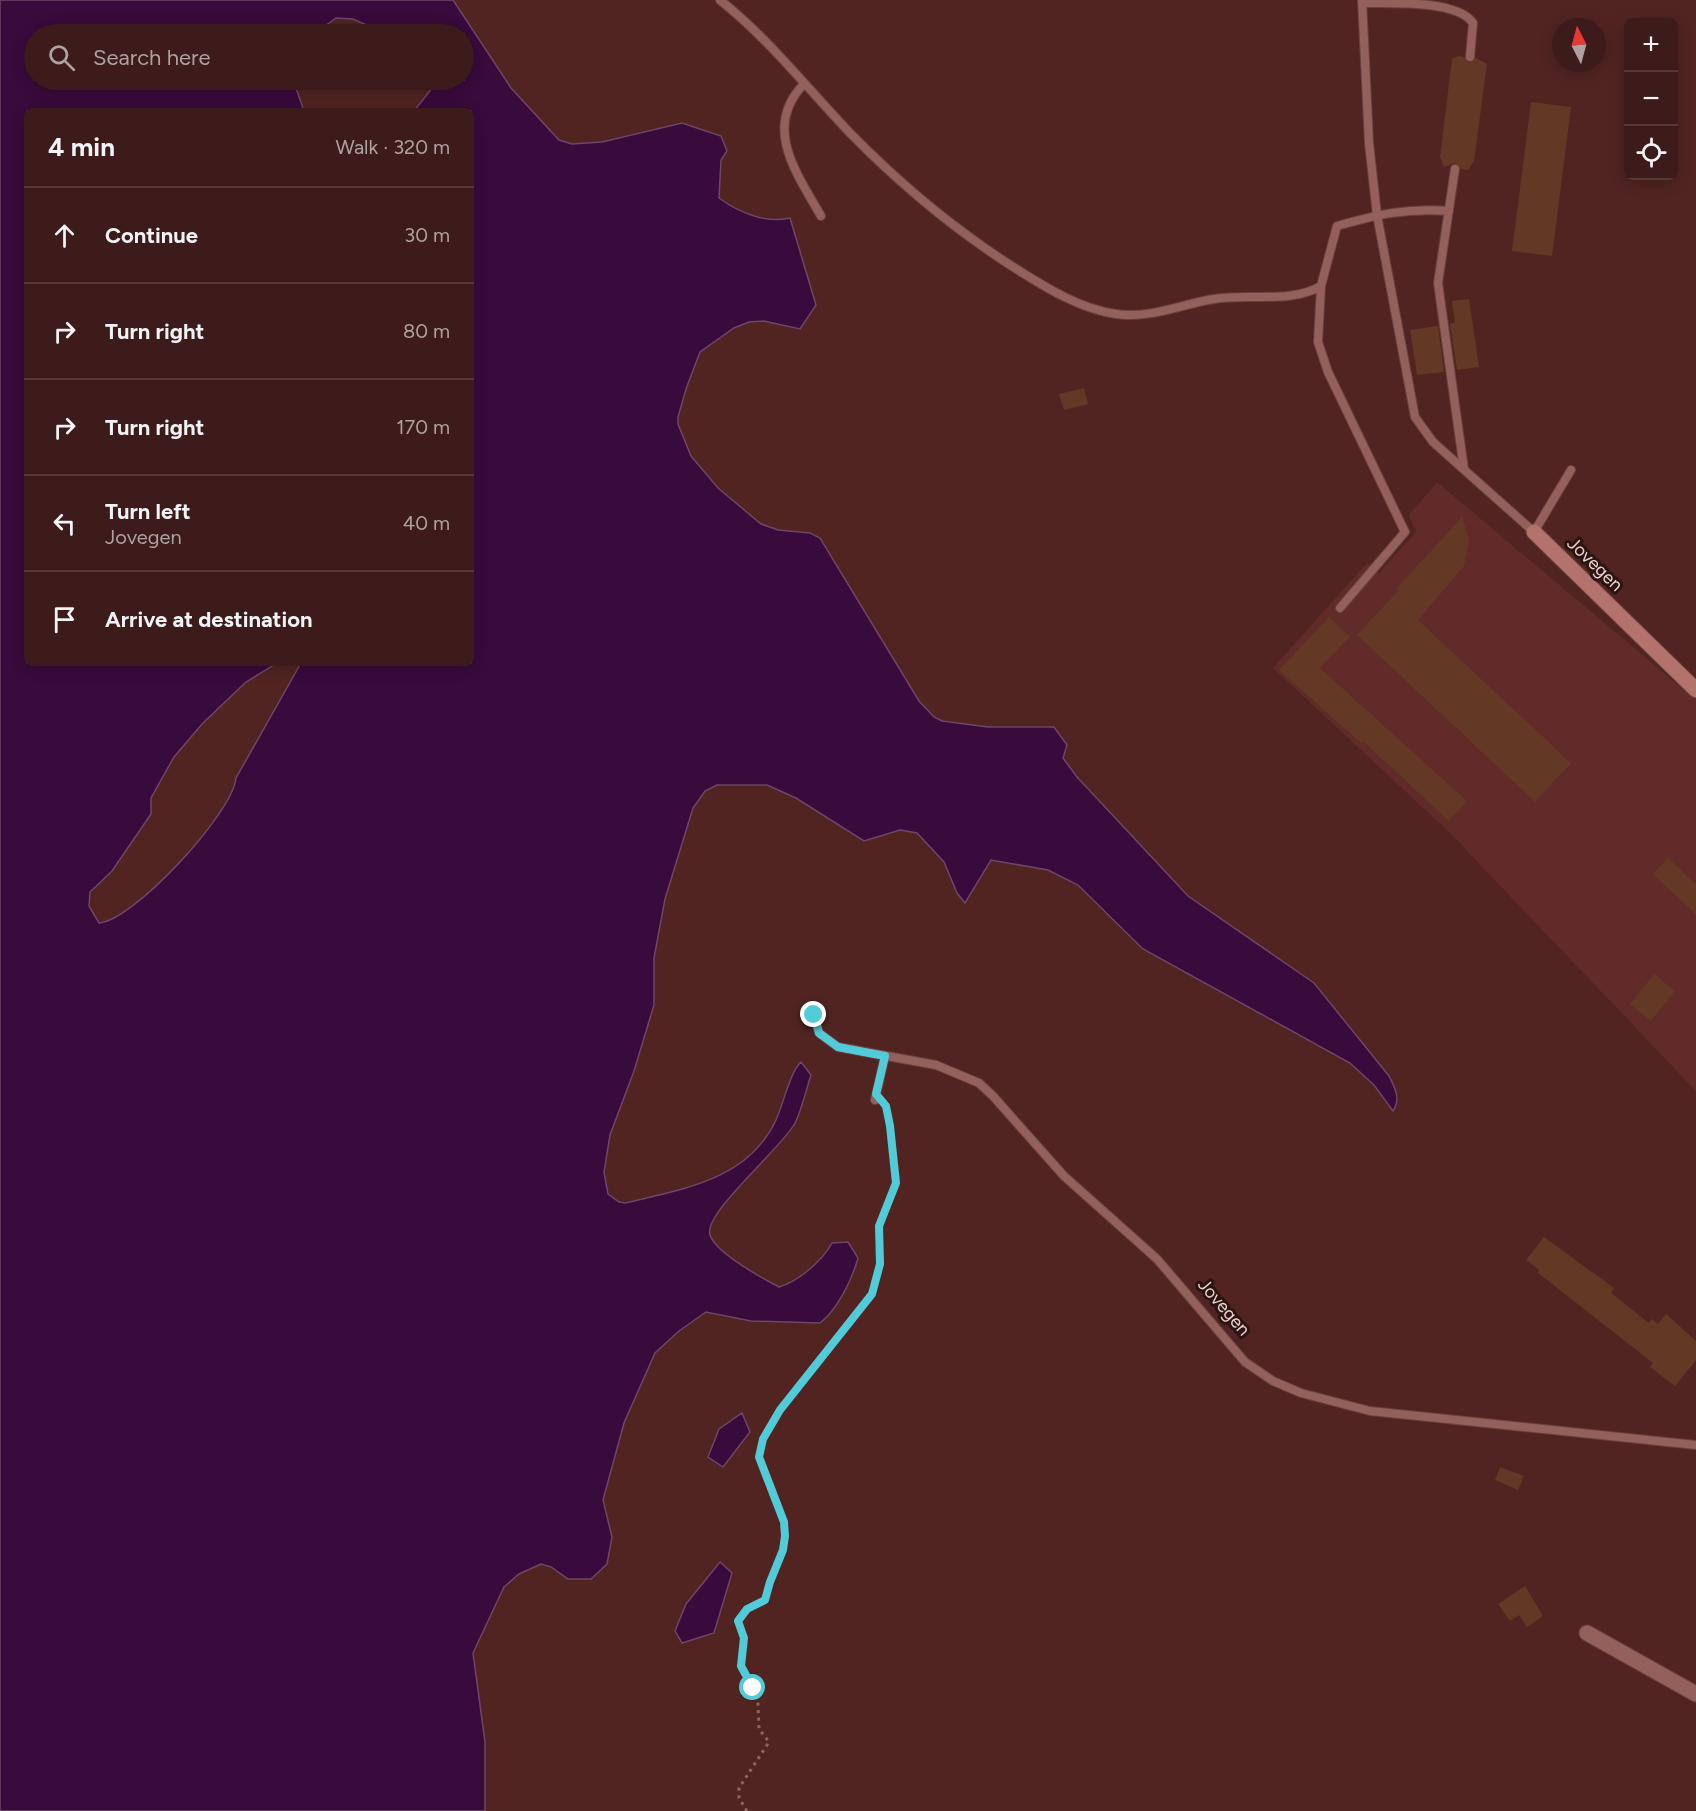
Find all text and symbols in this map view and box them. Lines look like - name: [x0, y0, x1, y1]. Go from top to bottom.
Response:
- north arrow: [1552, 18, 1606, 72]
- map controls: [1624, 18, 1678, 180]
- button: +: [1624, 18, 1678, 72]
- search box: [24, 24, 474, 90]
- icon: search: [45, 41, 78, 74]
- text: Search here: [93, 44, 211, 71]
- button: −: [1624, 72, 1678, 126]
- button: locate: [1624, 126, 1678, 180]
- text: 4 min: [48, 131, 115, 163]
- text: Walk · 320 m: [336, 135, 450, 159]
- icon: ahead: [48, 219, 81, 252]
- text: Continue: [105, 222, 198, 249]
- text: 30 m: [404, 223, 450, 247]
- icon: right: [48, 315, 81, 348]
- text: Turn right: [105, 318, 204, 345]
- text: 80 m: [403, 319, 450, 343]
- icon: right: [48, 411, 81, 444]
- text: Turn right: [105, 414, 204, 441]
- text: 170 m: [396, 415, 450, 439]
- text: Turn left: [105, 498, 191, 525]
- icon: left: [48, 507, 81, 540]
- text: 40 m: [403, 511, 450, 535]
- text: Jovegen: [105, 525, 182, 549]
- street label: Jovegen: [1563, 532, 1627, 596]
- icon: arrive: [48, 603, 81, 636]
- text: Arrive at destination: [105, 606, 313, 633]
- route end: [800, 1001, 826, 1027]
- street label: Jovegen: [1193, 1274, 1255, 1340]
- route start: [739, 1674, 765, 1700]

